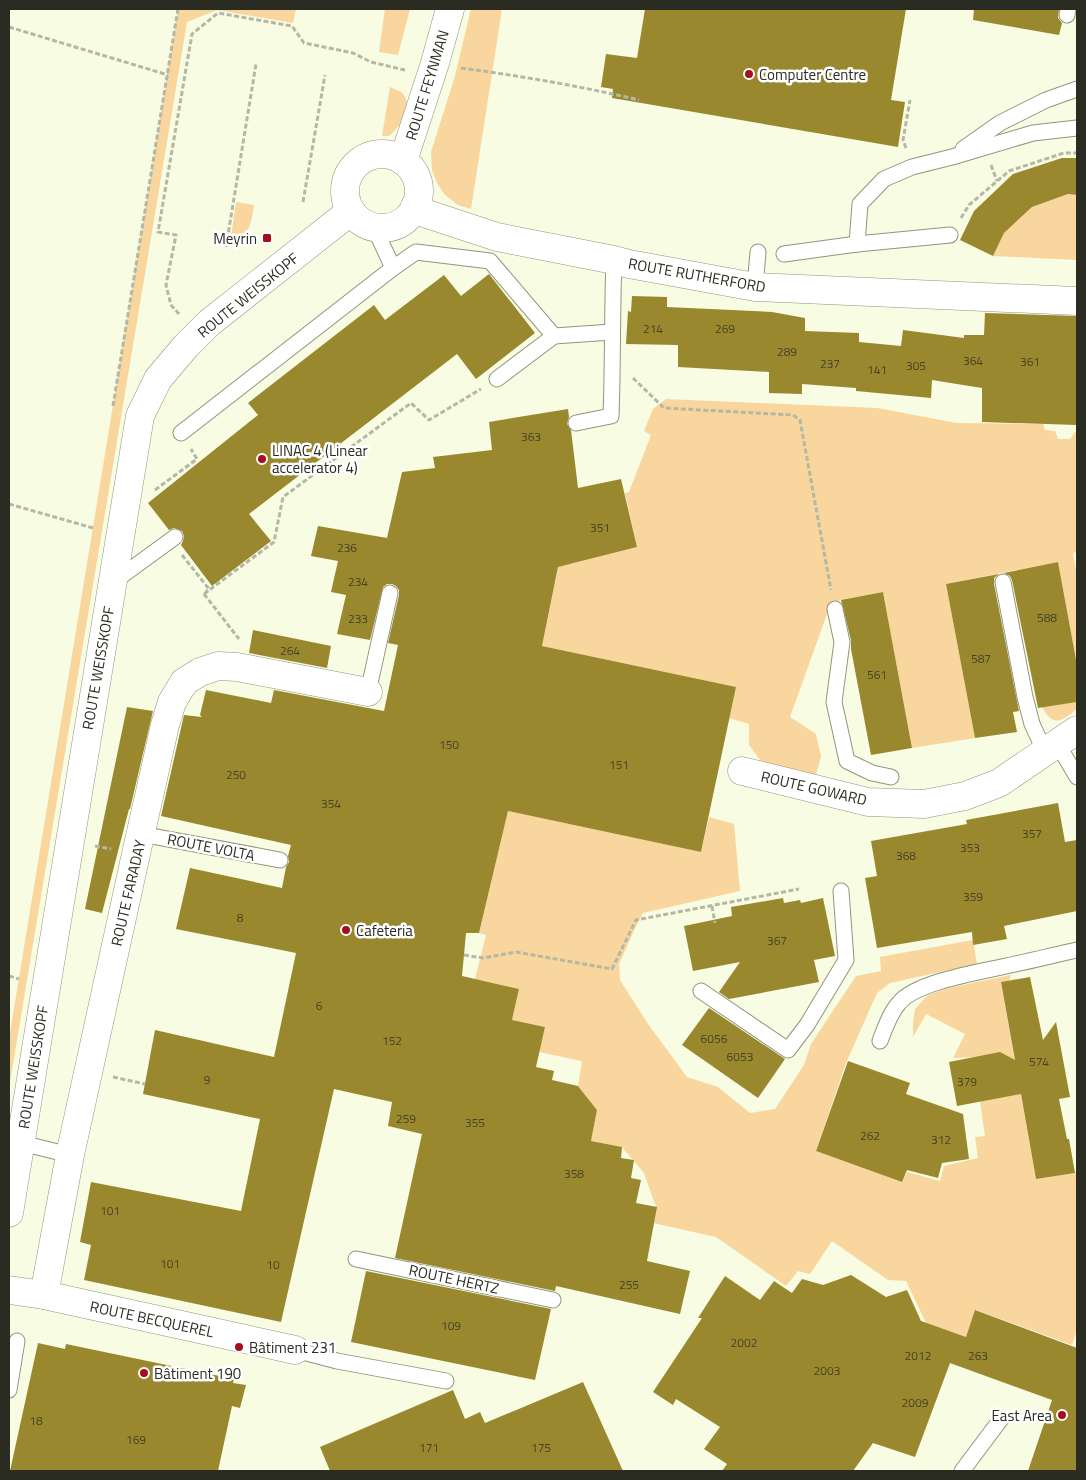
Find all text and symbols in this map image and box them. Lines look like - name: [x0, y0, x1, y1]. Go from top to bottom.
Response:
- street label: ROUTE FEYNMAN: [399, 27, 455, 143]
- place label: Computer Centre: [759, 63, 866, 86]
- marker: Computer Centre: [743, 68, 755, 80]
- place label: Meyrin: [213, 227, 257, 250]
- marker: Meyrin: [261, 232, 273, 244]
- street label: ROUTE WEISSKOPF: [192, 247, 304, 343]
- street label: ROUTE RUTHERFORD: [626, 252, 768, 298]
- house number: 214: [643, 319, 663, 338]
- house number: 269: [715, 319, 735, 338]
- house number: 289: [777, 342, 797, 361]
- house number: 364: [963, 351, 983, 370]
- house number: 361: [1020, 352, 1040, 371]
- house number: 237: [820, 354, 840, 373]
- house number: 305: [906, 356, 926, 375]
- house number: 141: [867, 360, 887, 379]
- house number: 363: [521, 427, 541, 446]
- place label: LINAC 4 (Linear accelerator 4): [272, 439, 368, 479]
- marker: LINAC 4 (Linear accelerator 4): [256, 453, 268, 465]
- house number: 351: [590, 518, 610, 537]
- house number: 236: [337, 538, 357, 557]
- house number: 234: [348, 572, 368, 591]
- street label: ROUTE WEISSKOPF: [76, 604, 120, 731]
- house number: 588: [1037, 608, 1057, 627]
- house number: 233: [348, 609, 368, 628]
- house number: 264: [280, 641, 300, 660]
- house number: 587: [971, 649, 991, 668]
- house number: 561: [867, 665, 887, 684]
- house number: 150: [439, 735, 459, 754]
- house number: 151: [609, 755, 629, 774]
- house number: 250: [226, 765, 246, 784]
- street label: ROUTE GOWARD: [759, 765, 869, 811]
- house number: 354: [321, 794, 341, 813]
- house number: 357: [1022, 824, 1042, 843]
- street label: ROUTE VOLTA: [165, 827, 257, 867]
- street label: ROUTE FARADAY: [105, 838, 151, 948]
- house number: 353: [960, 838, 980, 857]
- house number: 368: [896, 846, 916, 865]
- house number: 359: [963, 887, 983, 906]
- house number: 8: [237, 908, 244, 927]
- place label: Cafeteria: [356, 919, 413, 942]
- marker: Cafeteria: [340, 924, 352, 936]
- house number: 367: [767, 931, 787, 950]
- house number: 6: [316, 996, 323, 1015]
- street label: ROUTE WEISSKOPF: [12, 1003, 54, 1130]
- house number: 6056: [701, 1029, 728, 1048]
- house number: 152: [382, 1031, 402, 1050]
- house number: 6053: [727, 1047, 753, 1066]
- house number: 574: [1029, 1052, 1049, 1071]
- house number: 9: [204, 1070, 211, 1089]
- house number: 379: [957, 1072, 977, 1091]
- house number: 259: [396, 1109, 416, 1128]
- house number: 355: [465, 1113, 485, 1132]
- house number: 262: [860, 1126, 880, 1145]
- house number: 312: [931, 1130, 951, 1149]
- house number: 358: [564, 1164, 584, 1183]
- house number: 101: [100, 1201, 120, 1220]
- house number: 101: [160, 1254, 180, 1273]
- house number: 10: [266, 1255, 280, 1274]
- street label: ROUTE HERTZ: [407, 1258, 501, 1300]
- house number: 255: [619, 1275, 639, 1294]
- street label: ROUTE BECQUEREL: [88, 1295, 216, 1343]
- house number: 109: [441, 1316, 461, 1335]
- house number: 2002: [731, 1333, 757, 1352]
- place label: Bâtiment 231: [249, 1336, 336, 1359]
- marker: Bâtiment 231: [233, 1341, 245, 1353]
- house number: 2012: [905, 1346, 931, 1365]
- house number: 263: [968, 1346, 988, 1365]
- house number: 2003: [814, 1361, 840, 1380]
- place label: Bâtiment 190: [154, 1362, 241, 1385]
- marker: Bâtiment 190: [138, 1367, 150, 1379]
- house number: 2009: [902, 1393, 929, 1412]
- place label: East Area: [992, 1404, 1052, 1427]
- marker: East Area: [1056, 1409, 1068, 1421]
- house number: 18: [29, 1411, 43, 1430]
- house number: 169: [126, 1430, 146, 1449]
- house number: 171: [419, 1438, 439, 1457]
- house number: 175: [531, 1438, 551, 1457]

